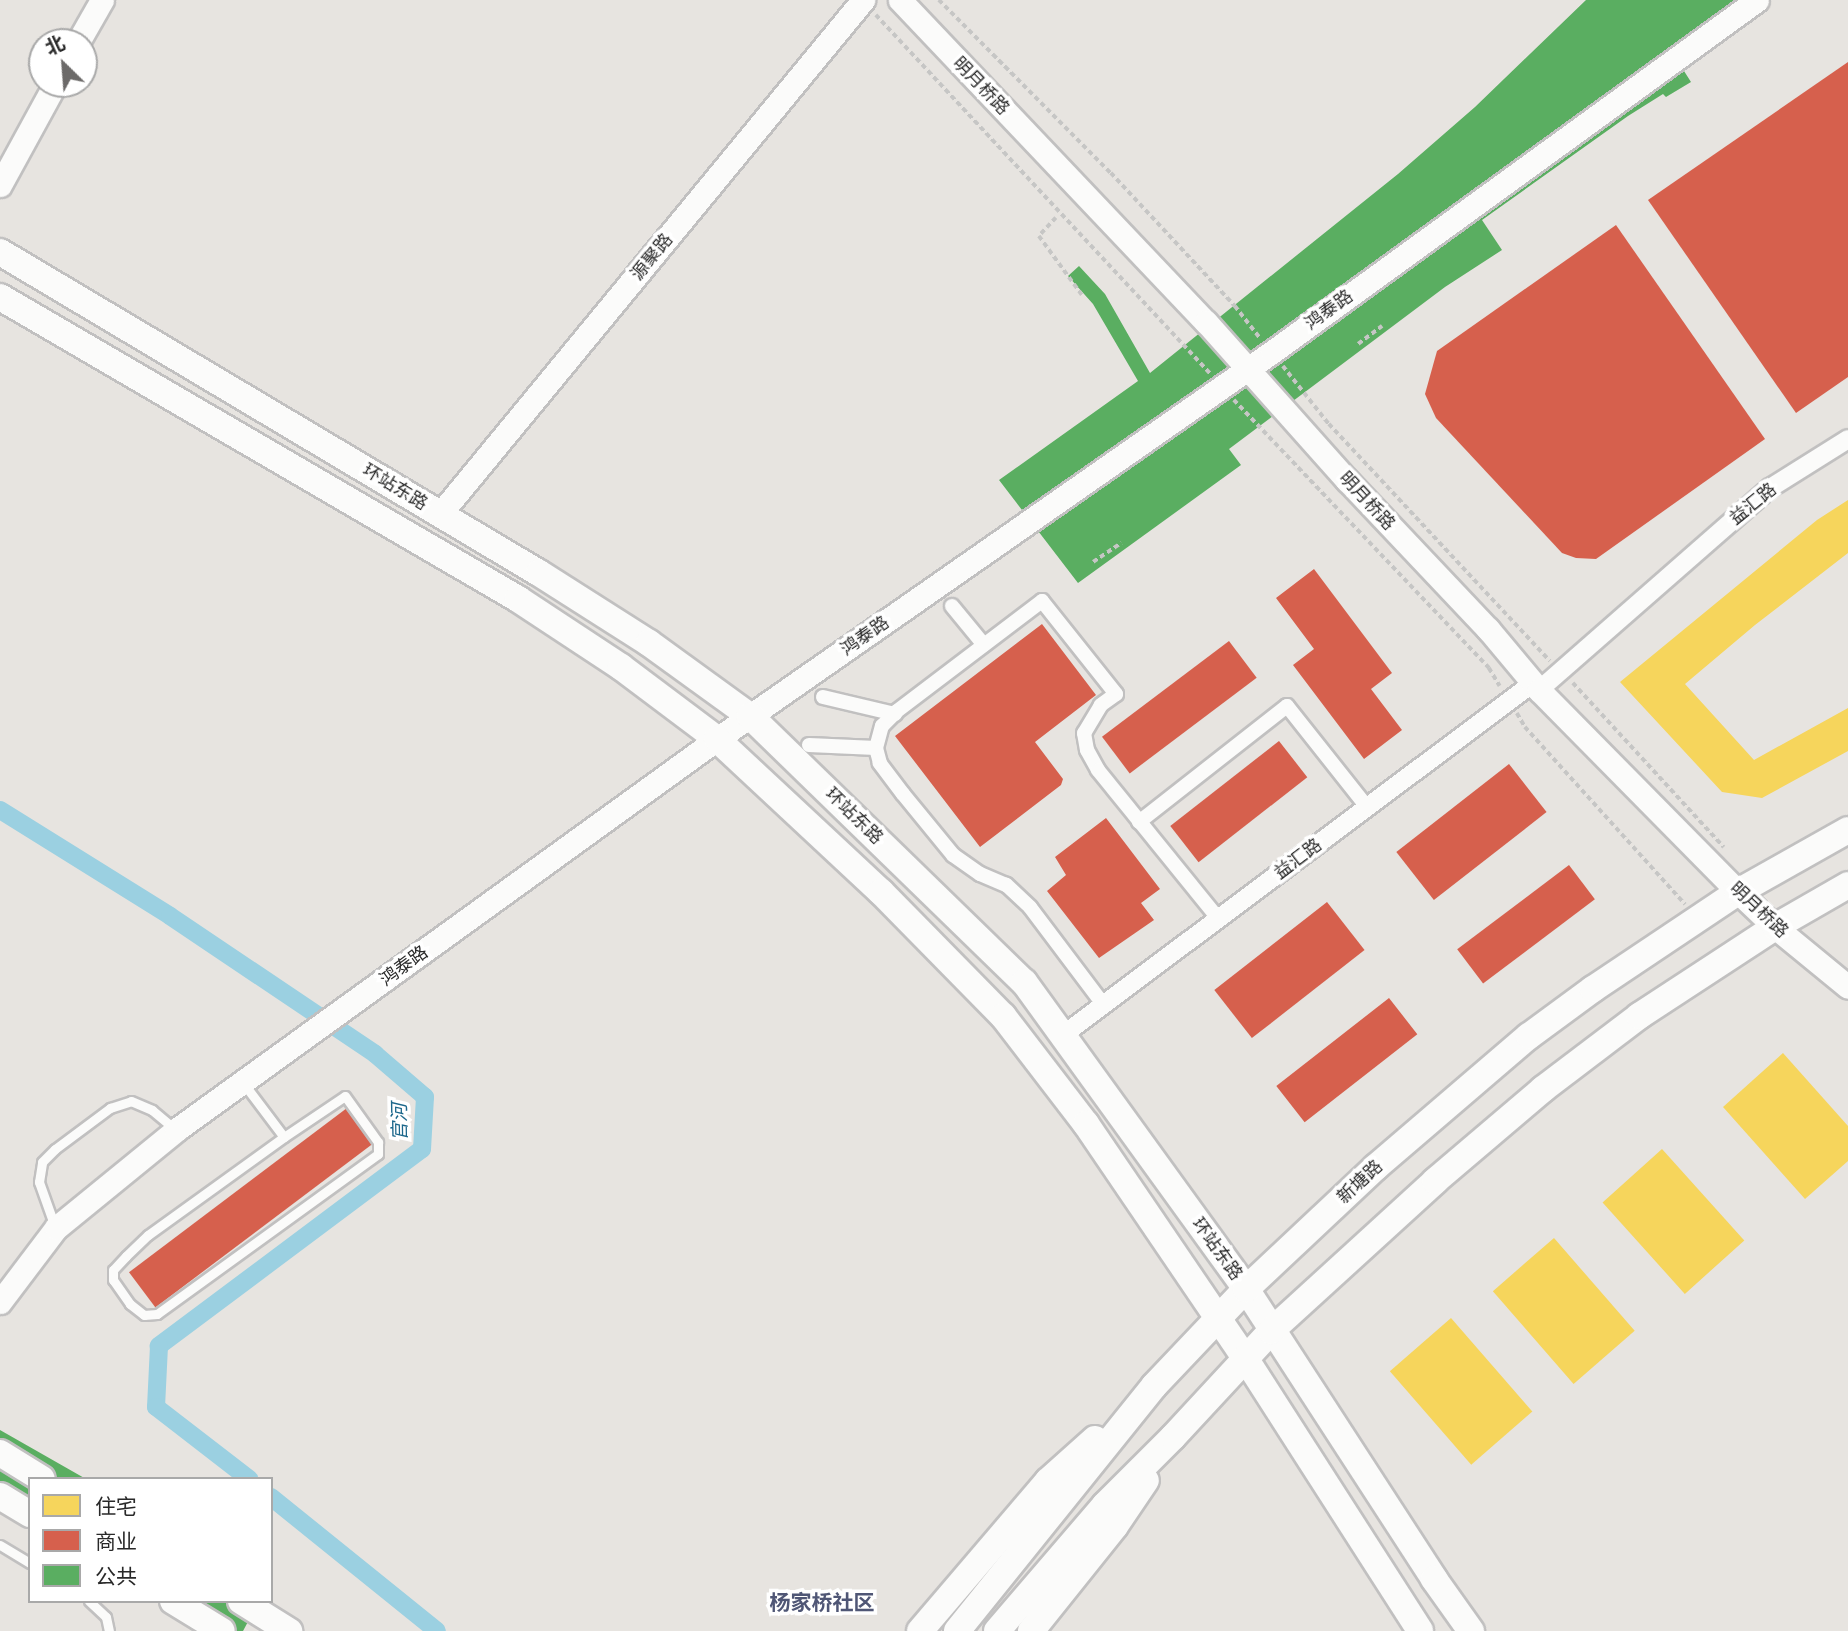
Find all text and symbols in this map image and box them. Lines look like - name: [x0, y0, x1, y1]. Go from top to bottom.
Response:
- north arrow: [28, 28, 98, 98]
- text: 北: [40, 29, 69, 62]
- street label: 明月桥路: [948, 53, 1014, 119]
- street label: 源聚路: [627, 229, 677, 285]
- street label: 鸿泰路: [1301, 285, 1357, 335]
- street label: 环站东路: [359, 459, 431, 515]
- street label: 明月桥路: [1335, 467, 1399, 535]
- street label: 益汇路: [1725, 479, 1781, 529]
- street label: 鸿泰路: [837, 612, 893, 660]
- street label: 环站东路: [821, 783, 887, 849]
- street label: 益汇路: [1270, 834, 1326, 884]
- street label: 明月桥路: [1725, 878, 1793, 942]
- street label: 鸿泰路: [376, 941, 432, 991]
- water label: 官河: [388, 1103, 412, 1141]
- street label: 新塘路: [1333, 1156, 1387, 1208]
- street label: 环站东路: [1187, 1214, 1247, 1284]
- legend: [28, 1477, 273, 1603]
- text: 住宅: [95, 1492, 137, 1521]
- text: 商业: [95, 1527, 137, 1556]
- text: 公共: [95, 1562, 137, 1591]
- district label: 杨家桥社区: [770, 1590, 874, 1616]

